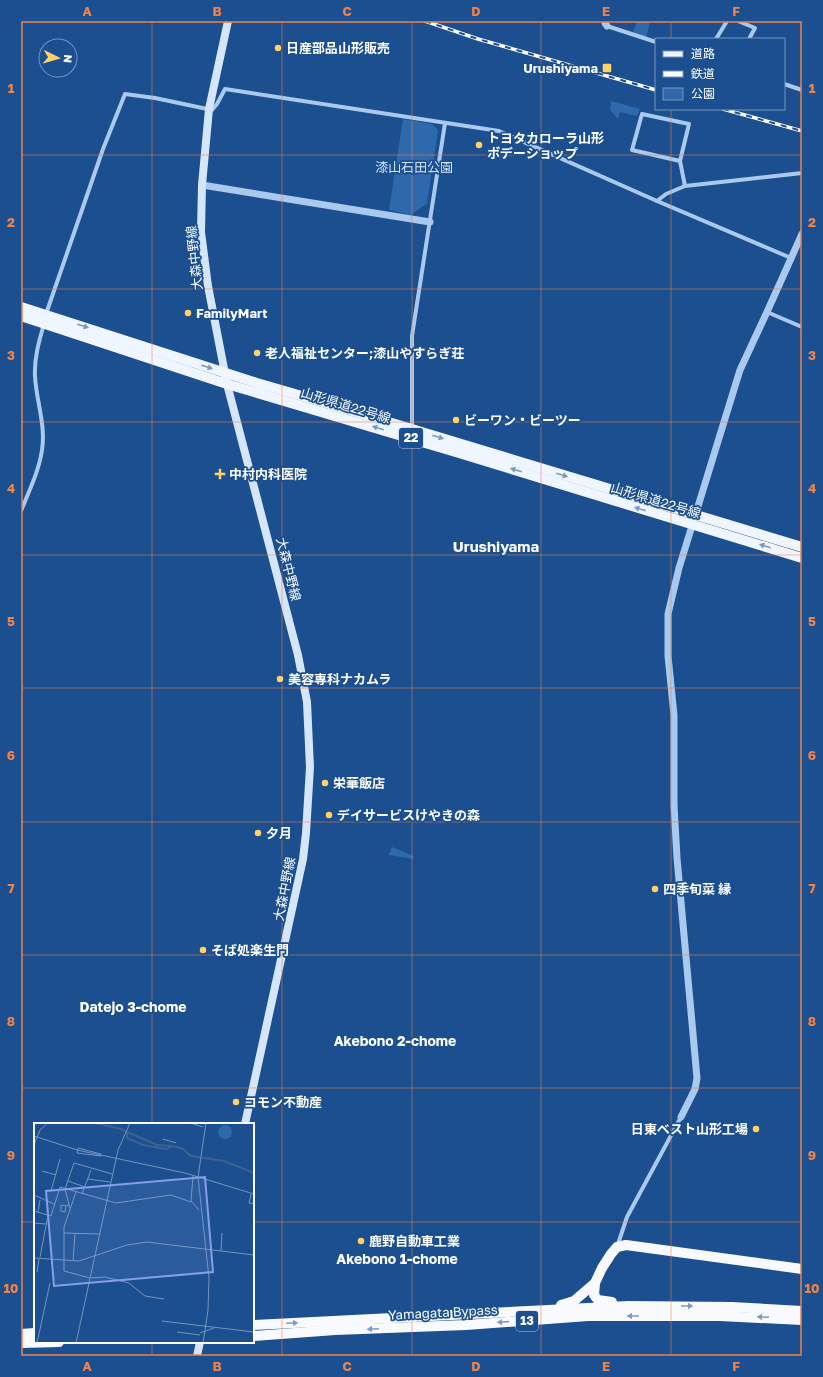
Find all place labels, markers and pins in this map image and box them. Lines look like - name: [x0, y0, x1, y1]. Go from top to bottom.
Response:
- place label: 日産部品山形販売: [286, 40, 390, 56]
- marker: 日産部品山形販売: [273, 43, 283, 53]
- place label: Urushiyama: [523, 60, 598, 76]
- marker: Urushiyama: [601, 62, 613, 74]
- place label: トヨタカローラ山形 ボデーショップ: [487, 130, 604, 161]
- marker: トヨタカローラ山形 ボデーショップ: [474, 140, 484, 150]
- place label: FamilyMart: [196, 305, 267, 321]
- marker: FamilyMart: [183, 308, 193, 318]
- place label: 老人福祉センター;漆山やすらぎ荘: [265, 345, 464, 361]
- marker: 老人福祉センター;漆山やすらぎ荘: [252, 348, 262, 358]
- place label: ビーワン・ビーツー: [464, 412, 581, 428]
- marker: ビーワン・ビーツー: [451, 415, 461, 425]
- place label: 中村内科医院: [229, 466, 307, 482]
- marker: 中村内科医院: [214, 468, 226, 480]
- place label: 美容専科ナカムラ: [288, 671, 391, 687]
- marker: 美容専科ナカムラ: [275, 674, 285, 684]
- place label: 栄華飯店: [333, 775, 385, 791]
- marker: 栄華飯店: [320, 778, 330, 788]
- place label: デイサービスけやきの森: [337, 807, 480, 823]
- marker: デイサービスけやきの森: [324, 810, 334, 820]
- place label: 夕月: [266, 825, 292, 841]
- marker: 夕月: [253, 828, 263, 838]
- place label: 四季旬菜 縁: [663, 881, 731, 897]
- marker: 四季旬菜 縁: [650, 884, 660, 894]
- place label: そば処楽生門: [211, 942, 289, 958]
- marker: そば処楽生門: [198, 945, 208, 955]
- place label: コモン不動産: [244, 1094, 322, 1110]
- marker: コモン不動産: [231, 1097, 241, 1107]
- place label: 日東ベスト山形工場: [631, 1121, 748, 1137]
- marker: 日東ベスト山形工場: [751, 1124, 761, 1134]
- place label: 鹿野自動車工業: [369, 1233, 460, 1249]
- marker: 鹿野自動車工業: [356, 1236, 366, 1246]

